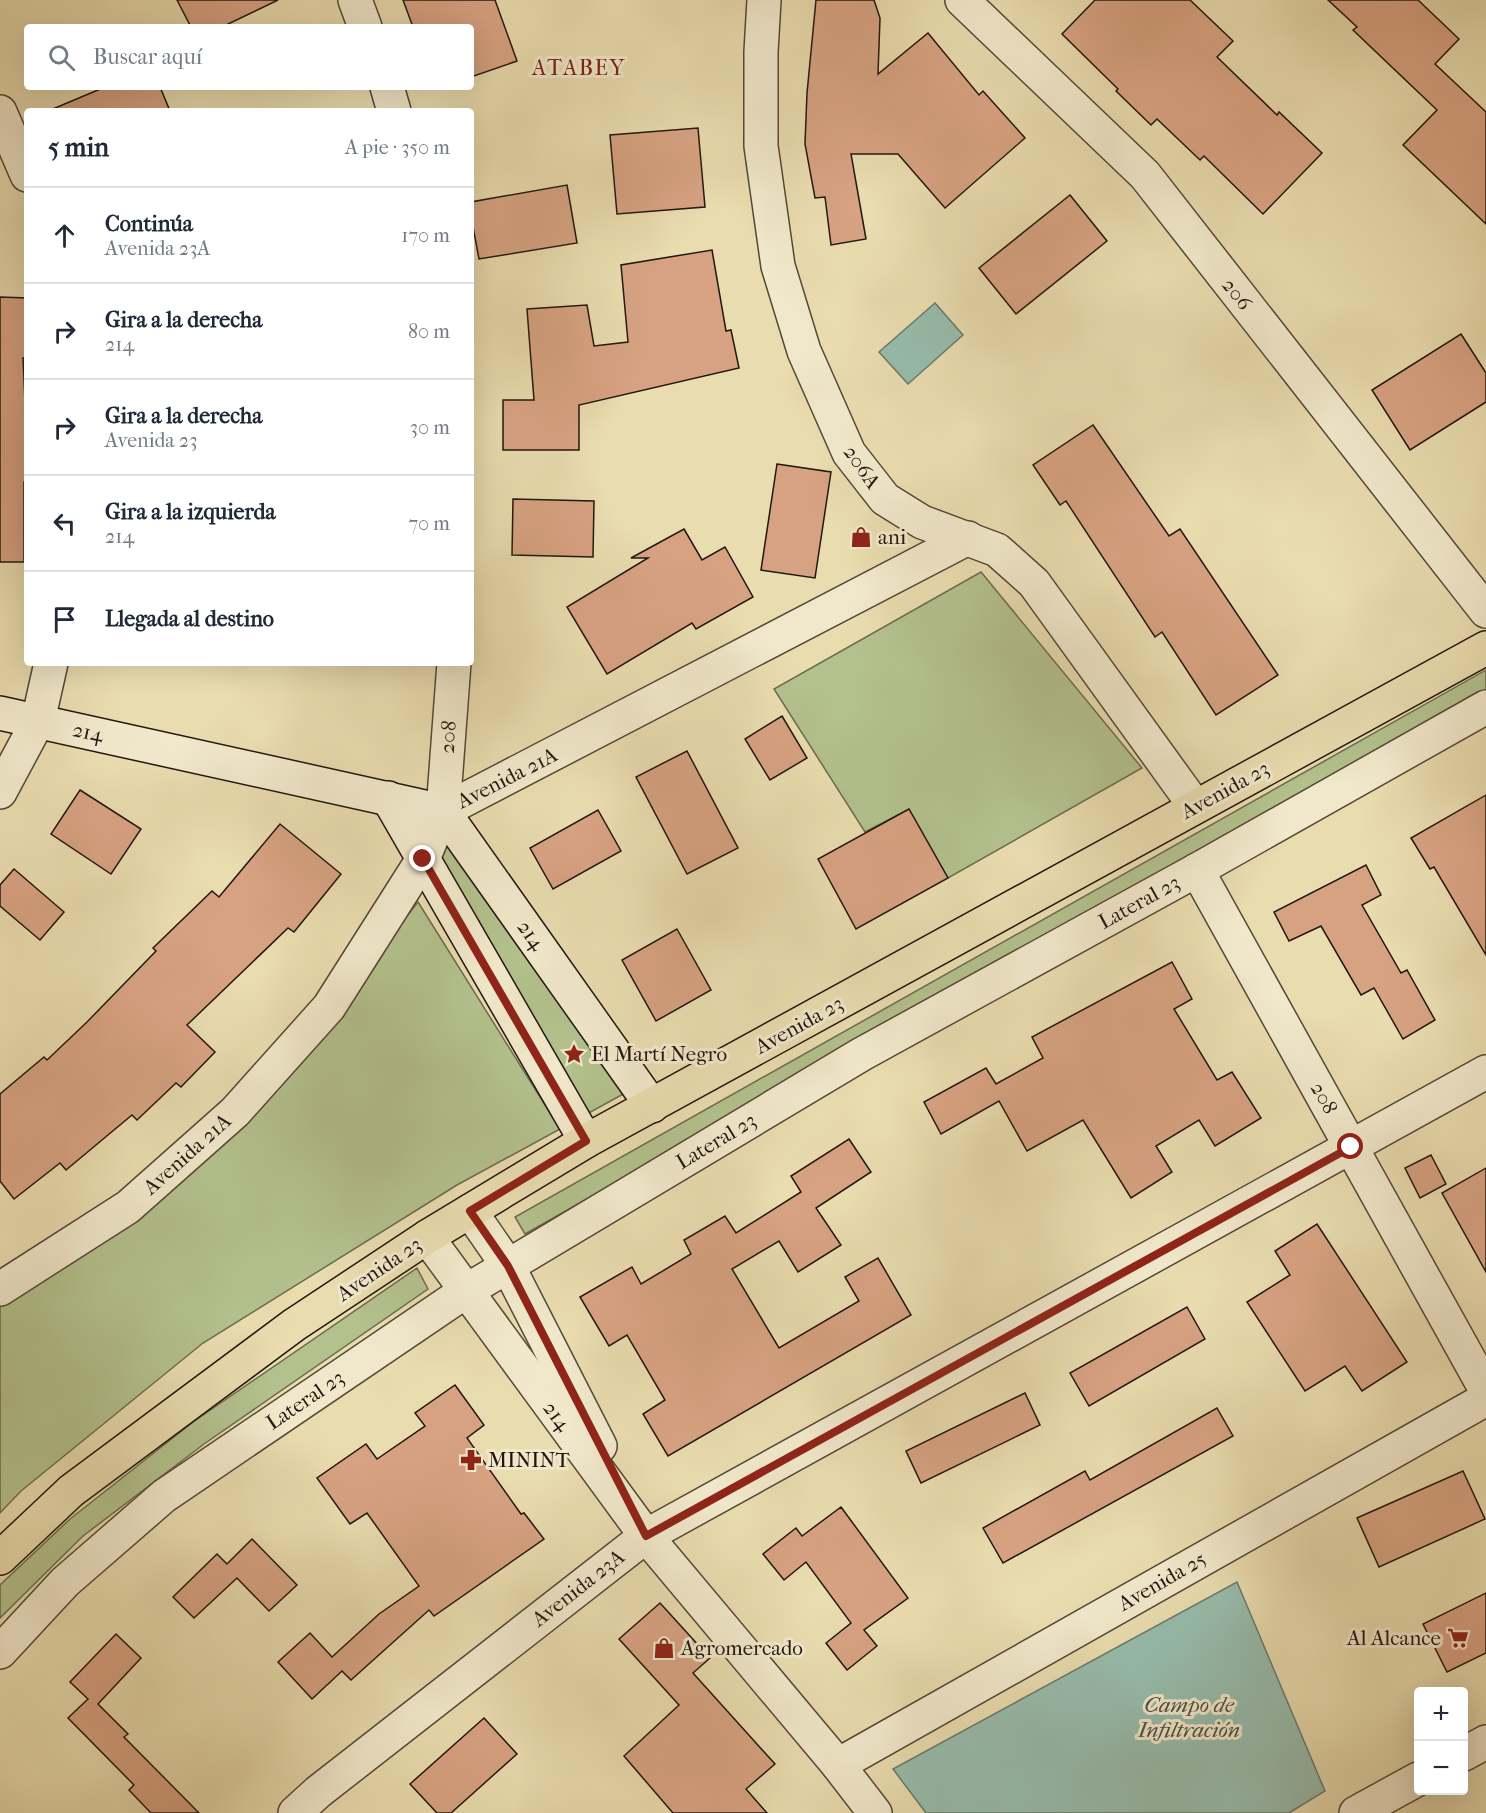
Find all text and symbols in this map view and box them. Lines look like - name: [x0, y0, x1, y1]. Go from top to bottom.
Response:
- search box: [24, 24, 474, 90]
- icon: search: [45, 41, 78, 74]
- text: Buscar aquí: [93, 44, 202, 70]
- district label: ATABEY: [531, 55, 626, 81]
- text: 5 min: [48, 132, 109, 163]
- text: A pie · 350 m: [345, 136, 450, 159]
- text: Continúa: [105, 211, 193, 237]
- icon: ahead: [48, 219, 81, 252]
- text: 170 m: [401, 224, 450, 247]
- text: Avenida 23A: [105, 237, 210, 260]
- street label: 206: [1217, 273, 1257, 315]
- text: Gira a la derecha: [105, 307, 262, 333]
- icon: right: [48, 315, 81, 348]
- text: 80 m: [408, 320, 450, 343]
- text: 214: [105, 333, 134, 356]
- text: Gira a la derecha: [105, 403, 262, 429]
- icon: right: [48, 411, 81, 444]
- text: 30 m: [410, 416, 450, 439]
- text: Avenida 23: [105, 429, 197, 452]
- street label: 206A: [839, 441, 886, 494]
- text: Gira a la izquierda: [105, 499, 276, 525]
- icon: left: [48, 507, 81, 540]
- text: 70 m: [408, 512, 450, 535]
- text: 214: [105, 525, 134, 548]
- shop icon: ani: [849, 525, 873, 549]
- place label: ani: [878, 525, 906, 549]
- icon: arrive: [48, 603, 81, 636]
- text: Llegada al destino: [105, 606, 274, 632]
- street label: 214: [70, 717, 106, 747]
- street label: 208: [435, 720, 461, 754]
- street label: Avenida 21A: [452, 742, 562, 814]
- street label: Avenida 23: [1176, 756, 1273, 824]
- route end: [409, 845, 435, 871]
- street label: Lateral 23: [1094, 870, 1184, 934]
- street label: 214: [512, 916, 550, 955]
- street label: Avenida 23: [750, 991, 847, 1059]
- place icon: El Martí Negro: [562, 1042, 586, 1066]
- place label: El Martí Negro: [591, 1042, 727, 1066]
- street label: 208: [1306, 1078, 1342, 1118]
- street label: Avenida 21A: [138, 1108, 236, 1200]
- street label: Lateral 23: [672, 1108, 760, 1174]
- route start: [1337, 1133, 1363, 1159]
- street label: Avenida 23: [331, 1232, 426, 1307]
- street label: Lateral 23: [262, 1365, 348, 1435]
- street label: 214: [538, 1397, 576, 1436]
- pharmacy icon: MININT: [459, 1448, 483, 1472]
- place label: MININT: [488, 1448, 570, 1472]
- street label: Avenida 23A: [526, 1544, 629, 1632]
- street label: Avenida 25: [1113, 1546, 1210, 1616]
- place label: Al Alcance: [1346, 1626, 1441, 1650]
- supermarket icon: Al Alcance: [1446, 1626, 1470, 1650]
- shop icon: Agromercado: [652, 1636, 676, 1660]
- place label: Agromercado: [680, 1636, 803, 1660]
- map controls: [1414, 1687, 1468, 1795]
- button: +: [1414, 1687, 1468, 1741]
- water label: Campo de Infiltración: [1137, 1692, 1240, 1743]
- button: −: [1414, 1741, 1468, 1795]

